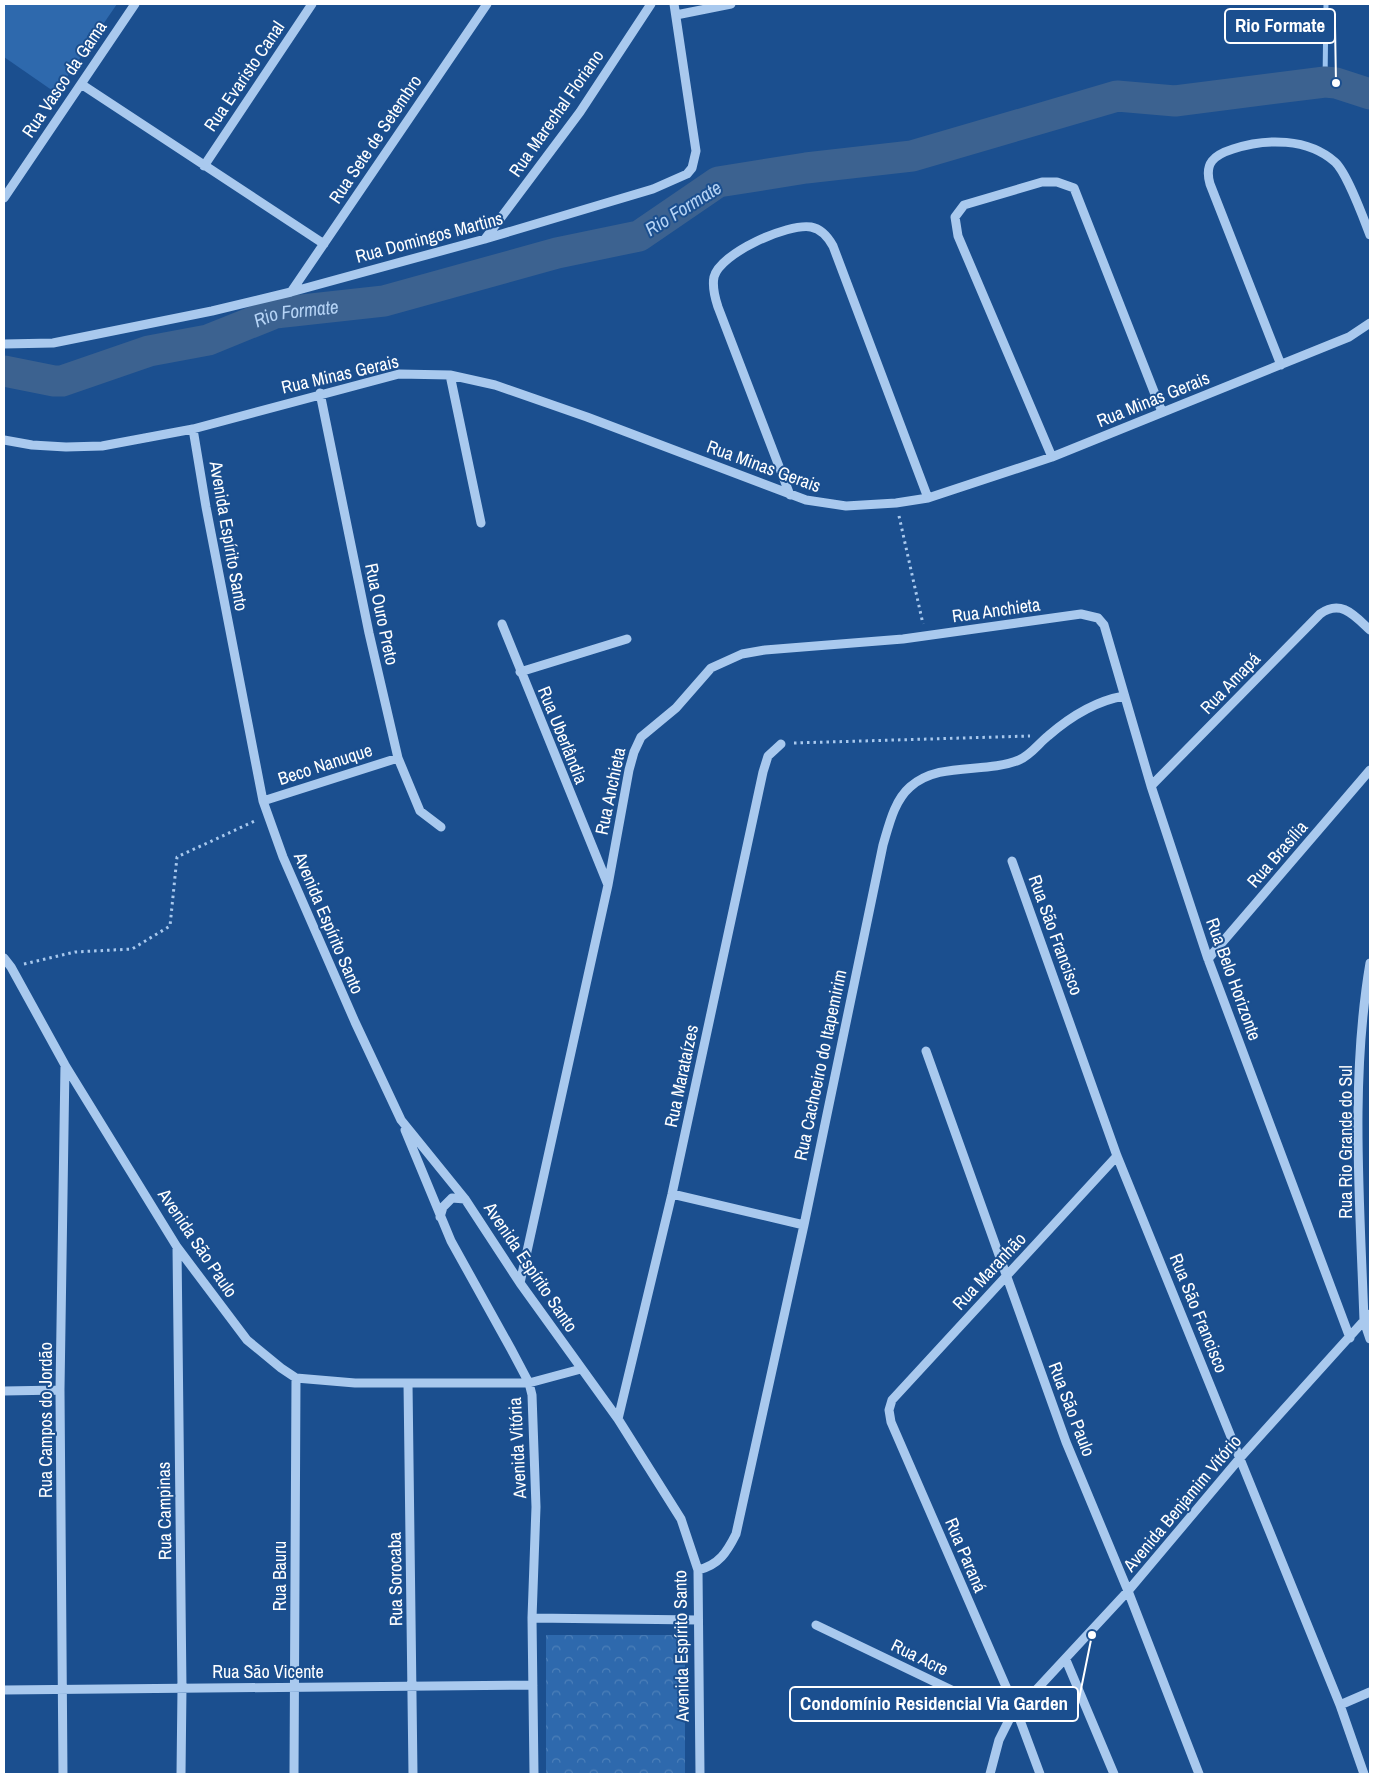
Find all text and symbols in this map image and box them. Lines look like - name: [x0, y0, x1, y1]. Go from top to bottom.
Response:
- callout: Rio Formate: [1225, 9, 1335, 43]
- text: Rio Formate: [1235, 12, 1325, 38]
- street label: Rua Vasco da Gama: [16, 16, 112, 142]
- street label: Rua Evaristo Canal: [198, 16, 290, 136]
- street label: Rua Marechal Floriano: [503, 44, 609, 182]
- street label: Rua Sete de Setembro: [323, 70, 427, 208]
- water label: Rio Formate: [640, 174, 726, 242]
- street label: Rua Domingos Martins: [352, 205, 506, 269]
- water label: Rio Formate: [249, 293, 340, 333]
- street label: Rua Minas Gerais: [279, 348, 401, 400]
- street label: Rua Minas Gerais: [1093, 365, 1213, 433]
- street label: Rua Minas Gerais: [703, 434, 825, 498]
- street label: Avenida Espírito Santo: [203, 458, 254, 613]
- street label: Rua Ouro Preto: [359, 561, 405, 667]
- street label: Rua Anchieta: [950, 591, 1042, 629]
- street label: Rua Amapá: [1194, 647, 1266, 719]
- street label: Rua Uberlândia: [532, 682, 594, 788]
- street label: Beco Nanuque: [275, 737, 375, 791]
- street label: Rua Anchieta: [589, 745, 631, 837]
- street label: Rua Brasília: [1241, 815, 1313, 893]
- street label: Avenida Espírito Santo: [287, 847, 370, 998]
- street label: Rua São Francisco: [1023, 871, 1089, 999]
- street label: Rua Belo Horizonte: [1200, 914, 1268, 1044]
- street label: Rua Cachoeiro do Itapemirim: [788, 967, 852, 1163]
- street label: Rua Marataízes: [658, 1022, 704, 1130]
- street label: Rua Rio Grande do Sul: [1333, 1065, 1358, 1219]
- street label: Avenida São Paulo: [152, 1183, 244, 1302]
- street label: Avenida Espírito Santo: [478, 1196, 584, 1337]
- street label: Rua Maranhão: [947, 1227, 1031, 1315]
- street label: Rua São Francisco: [1164, 1250, 1234, 1376]
- street label: Rua Campos do Jordão: [33, 1342, 58, 1498]
- street label: Rua São Paulo: [1043, 1358, 1101, 1460]
- street label: Avenida Vitória: [502, 1397, 532, 1500]
- street label: Avenida Benjamim Vitório: [1117, 1429, 1247, 1578]
- street label: Rua Campinas: [151, 1462, 177, 1560]
- street label: Rua Paraná: [939, 1514, 993, 1596]
- street label: Rua Sorocaba: [382, 1532, 408, 1626]
- street label: Rua Bauru: [267, 1541, 292, 1611]
- street label: Avenida Espírito Santo: [667, 1570, 695, 1723]
- street label: Rua Acre: [887, 1632, 953, 1682]
- street label: Rua São Vicente: [212, 1659, 324, 1684]
- callout: Condomínio Residencial Via Garden: [790, 1687, 1078, 1721]
- text: Condomínio Residencial Via Garden: [800, 1690, 1068, 1716]

